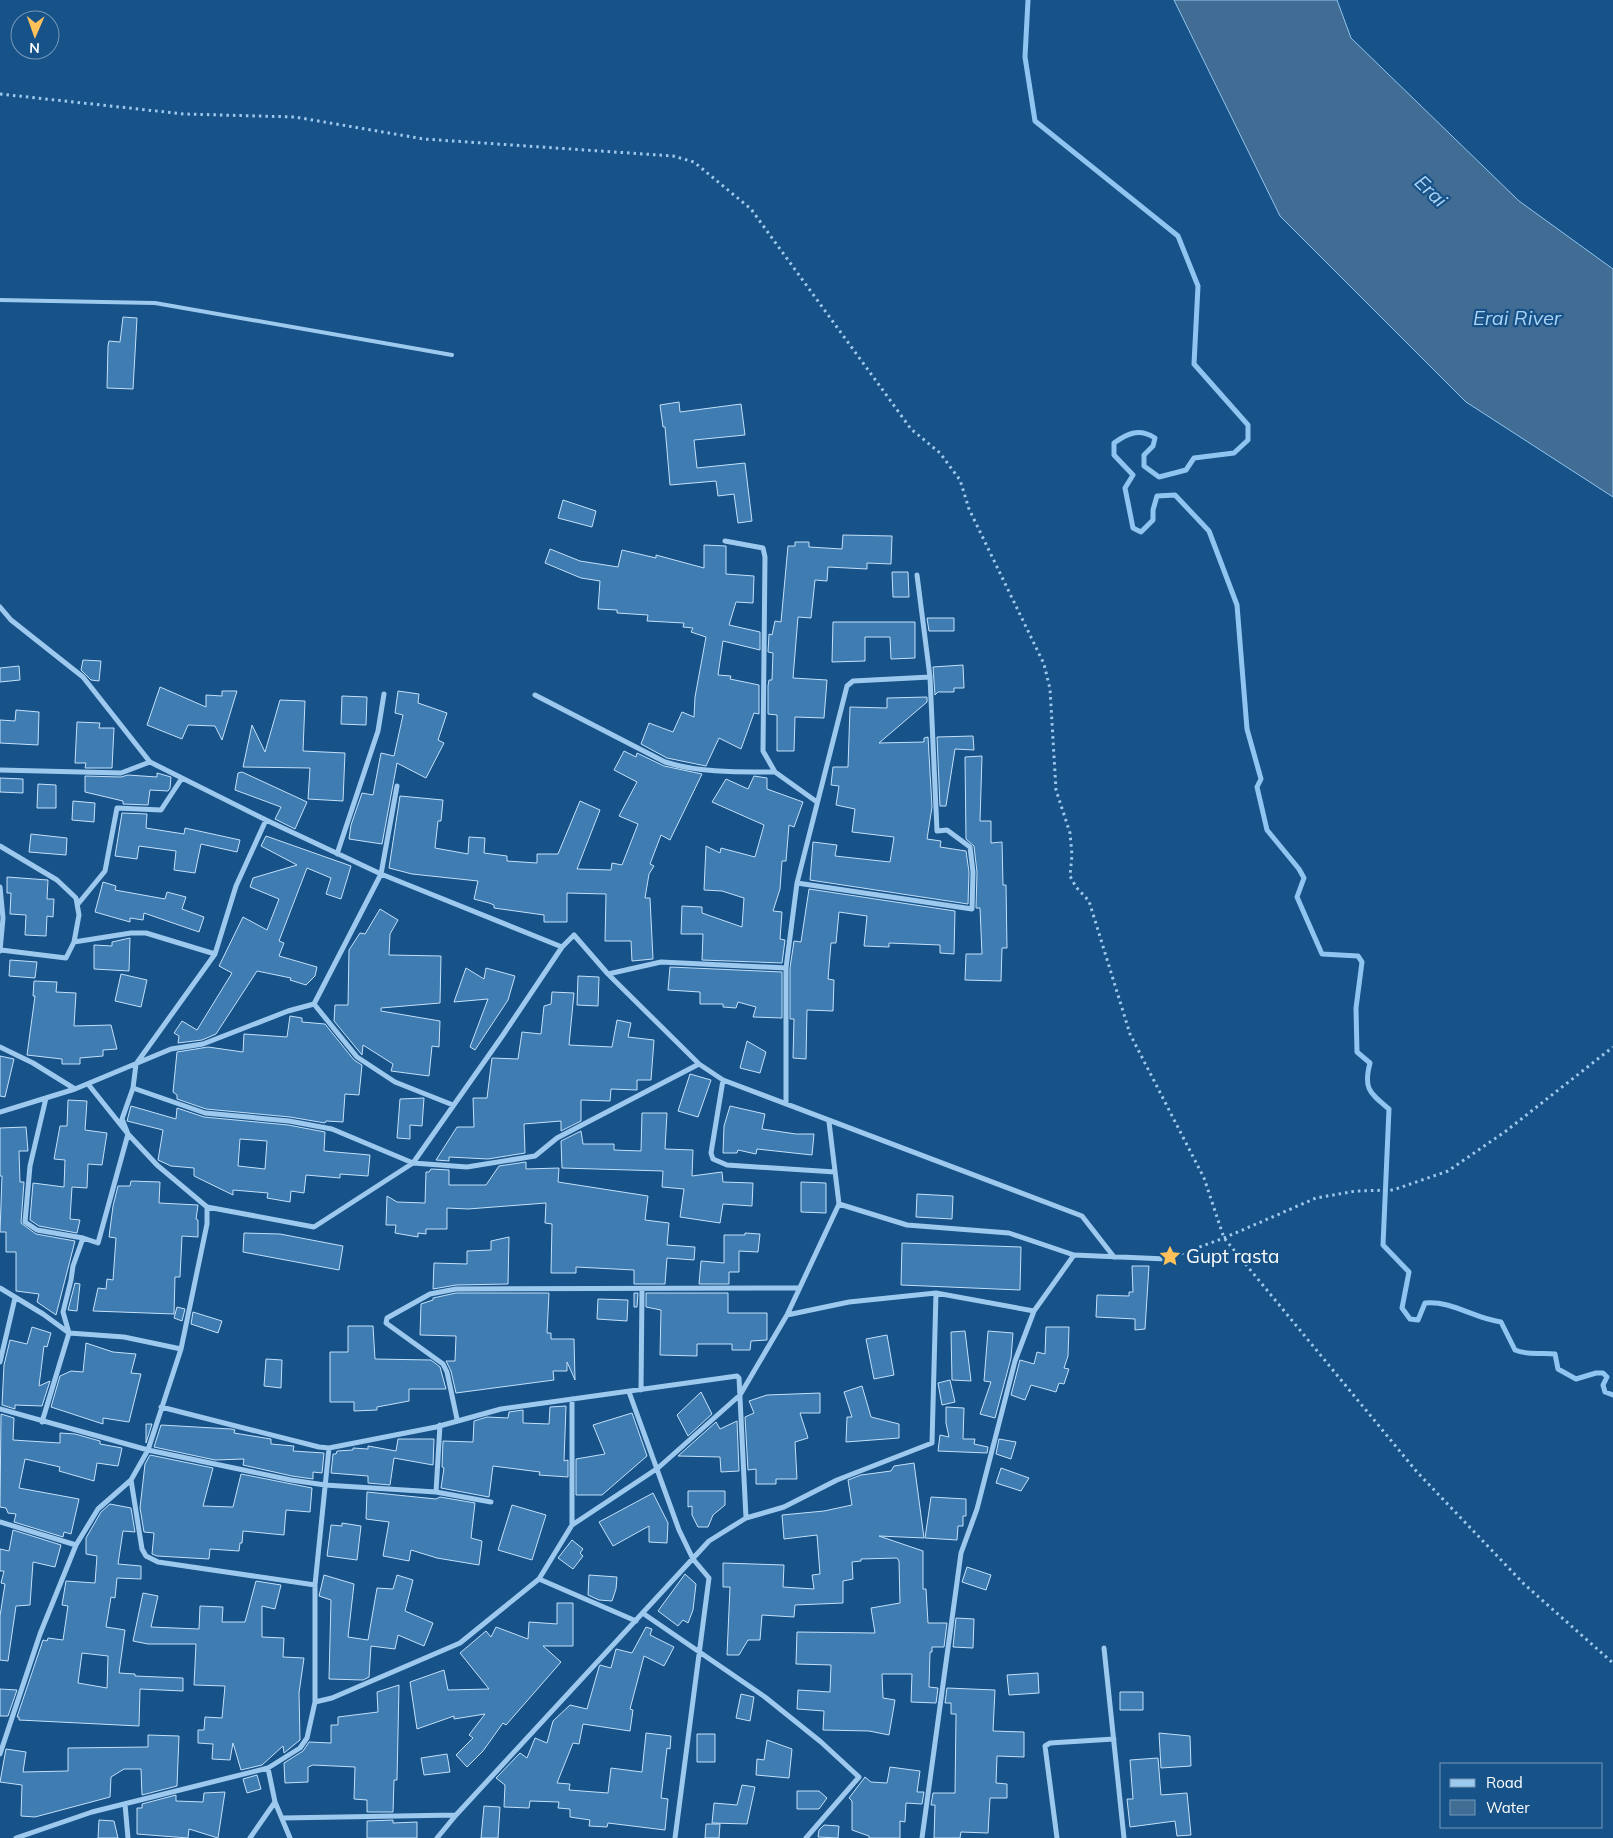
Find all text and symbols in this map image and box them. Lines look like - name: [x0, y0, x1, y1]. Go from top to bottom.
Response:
- north arrow: [10, 10, 60, 60]
- text: N: [29, 39, 40, 57]
- water label: Erai: [1410, 169, 1453, 212]
- water label: Erai River: [1473, 305, 1562, 330]
- place icon: Gupt rasta: [1157, 1243, 1183, 1269]
- place label: Gupt rasta: [1186, 1244, 1279, 1268]
- legend: [1440, 1763, 1603, 1828]
- text: Road: [1486, 1773, 1523, 1792]
- text: Water: [1486, 1798, 1530, 1817]

